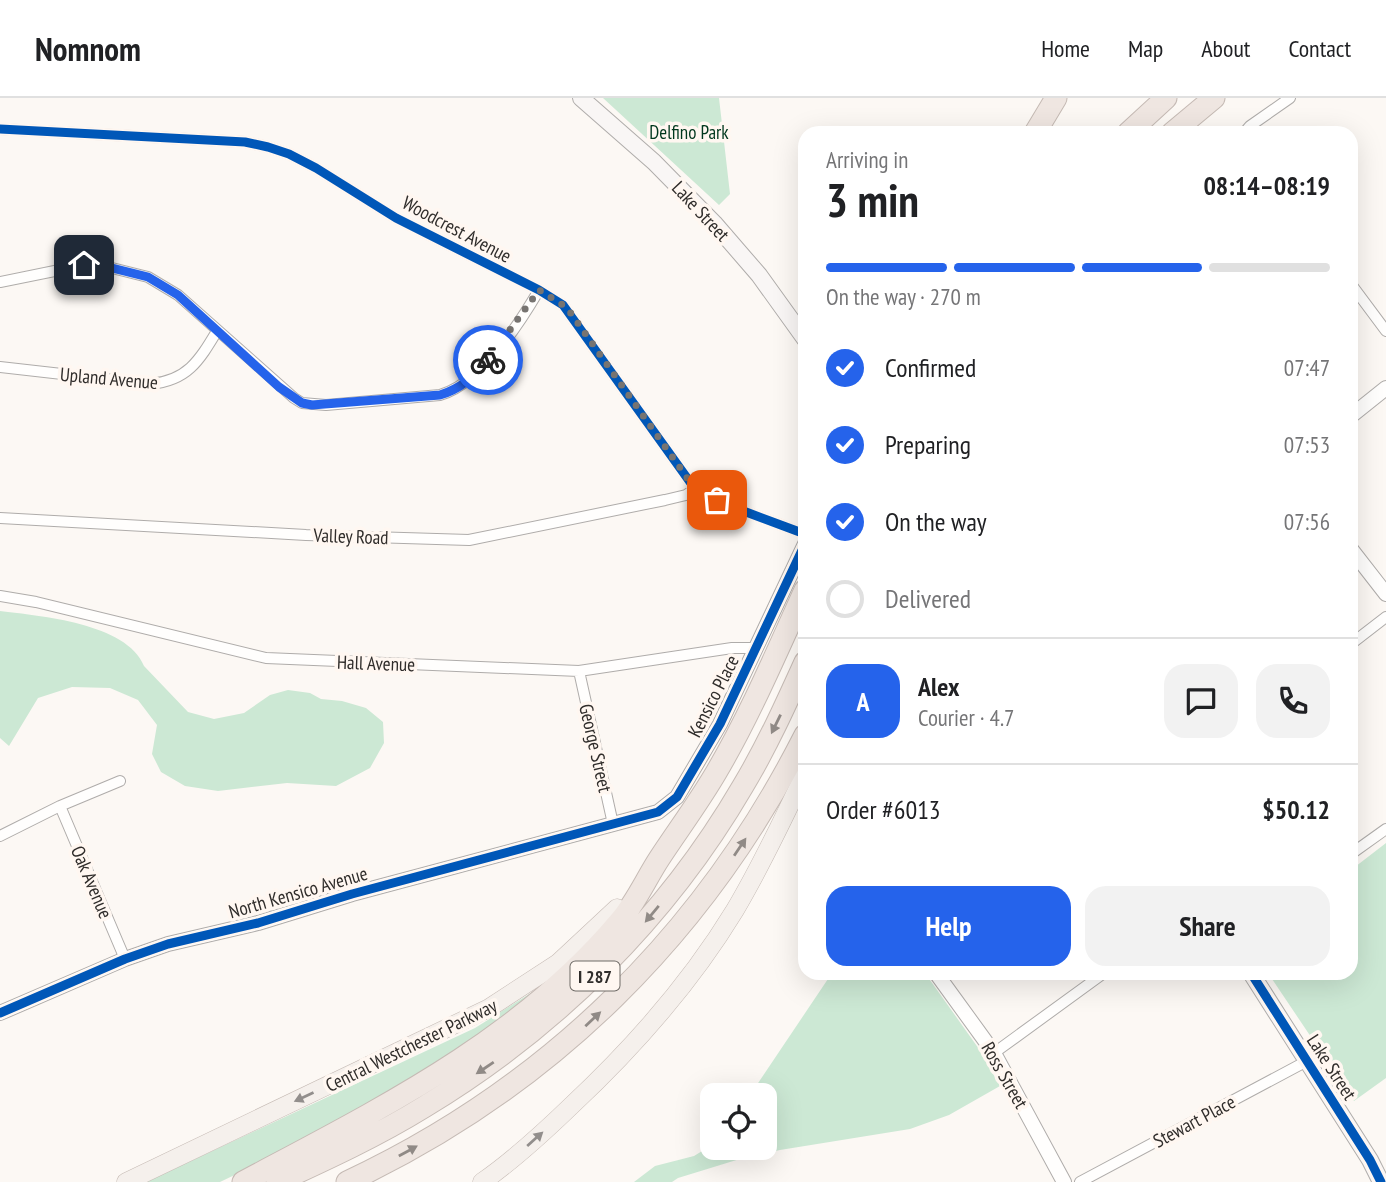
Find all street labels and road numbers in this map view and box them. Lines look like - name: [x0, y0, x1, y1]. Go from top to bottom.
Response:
- street label: Lake Street: [667, 176, 735, 247]
- street label: Woodcrest Avenue: [398, 190, 516, 268]
- street label: Upland Avenue: [59, 362, 159, 394]
- street label: Valley Road: [312, 523, 389, 549]
- street label: Hall Avenue: [336, 650, 416, 676]
- street label: Kensico Place: [682, 651, 744, 741]
- street label: George Street: [574, 702, 618, 795]
- street label: Oak Avenue: [66, 842, 118, 922]
- street label: North Kensico Avenue: [226, 861, 370, 923]
- road number: I 287: [570, 962, 620, 990]
- street label: Central Westchester Parkway: [321, 993, 501, 1097]
- street label: Lake Street: [1302, 1030, 1363, 1105]
- street label: Ross Street: [976, 1037, 1034, 1113]
- street label: Stewart Place: [1149, 1089, 1239, 1153]

